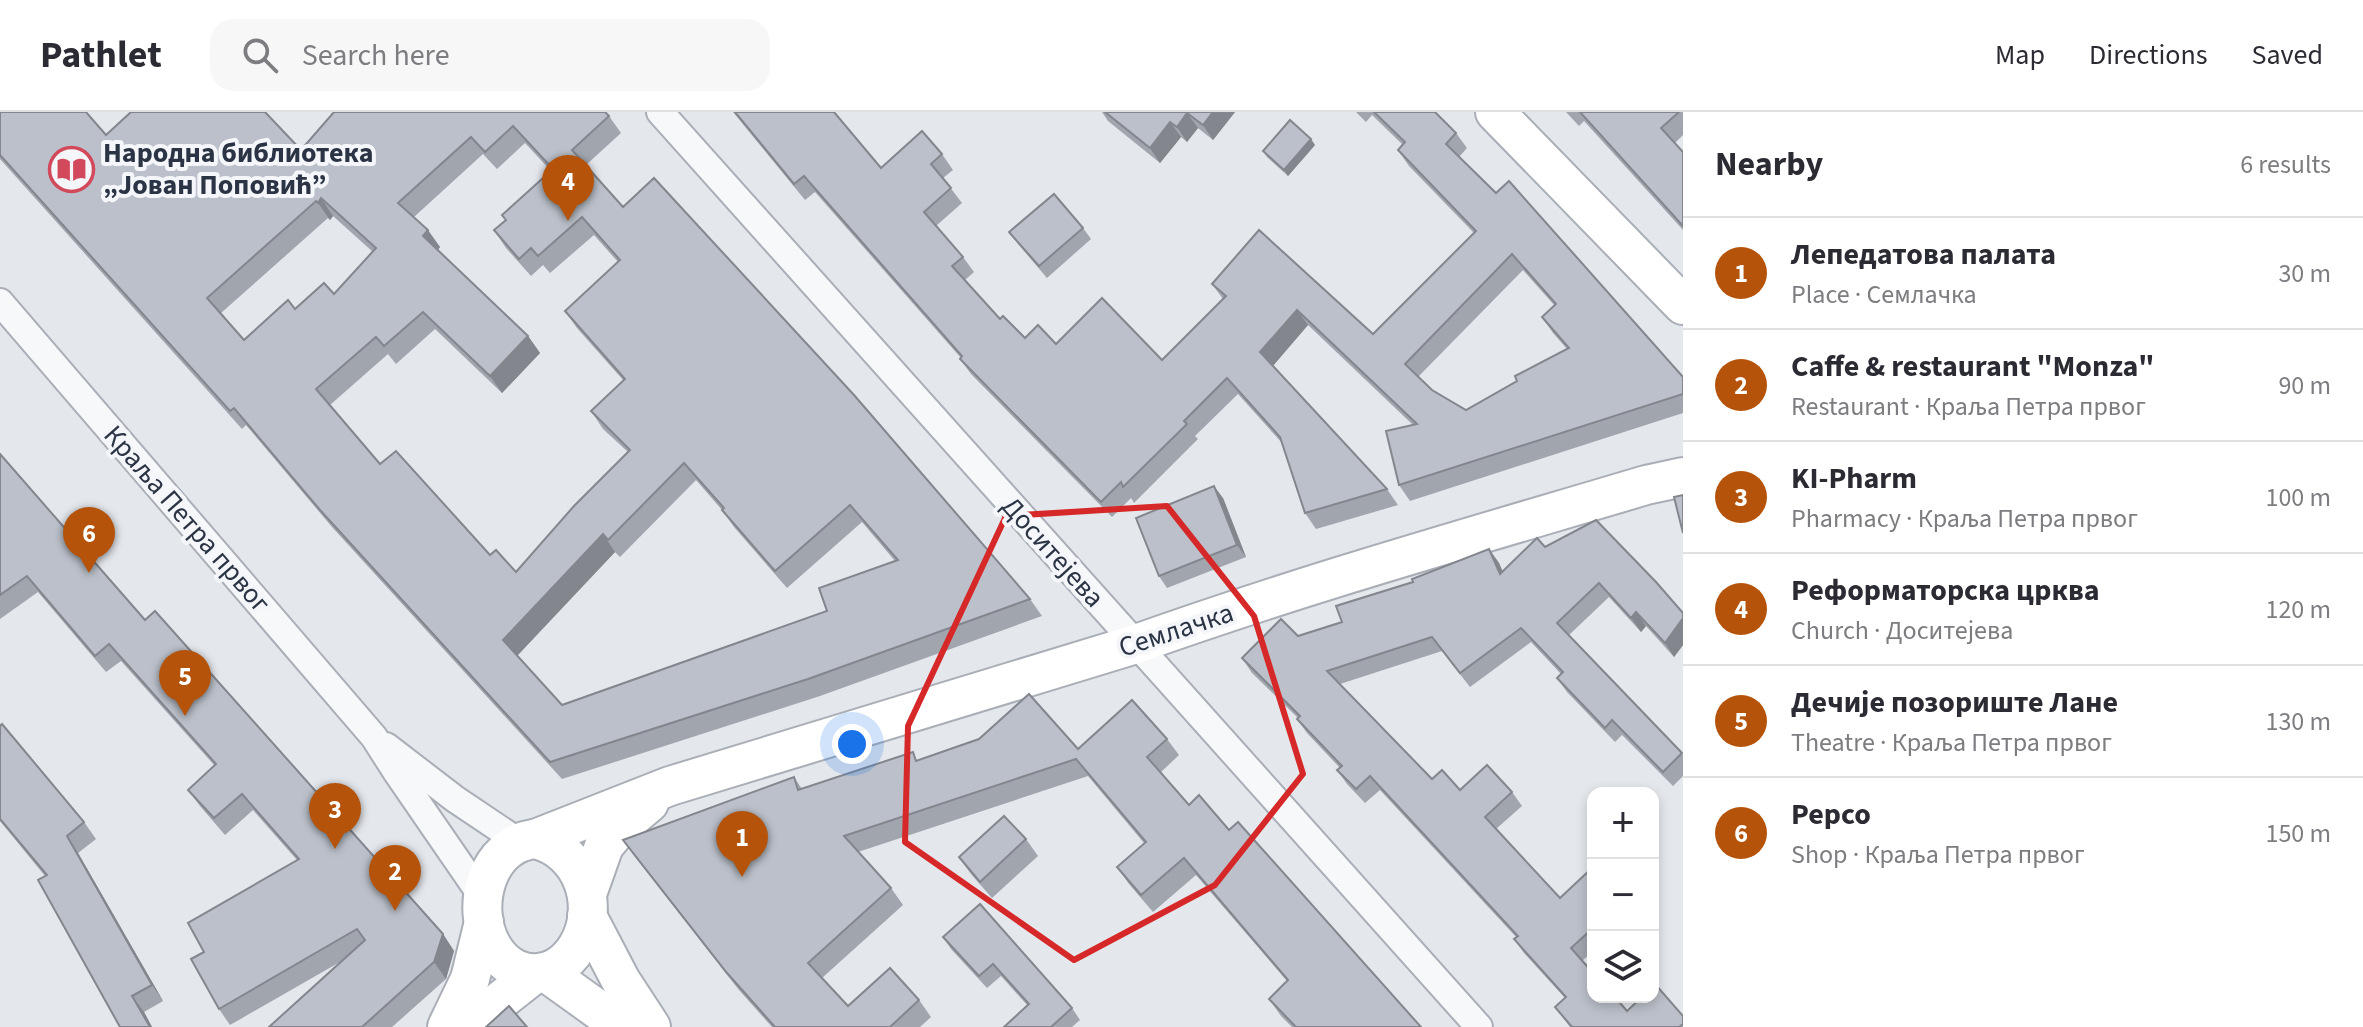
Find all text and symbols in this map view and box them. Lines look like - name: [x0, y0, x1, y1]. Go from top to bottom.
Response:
- search box: [210, 19, 770, 91]
- text: Pathlet: [40, 28, 162, 82]
- icon: search: [238, 33, 282, 77]
- text: Search here: [302, 34, 450, 77]
- text: Map: [1995, 35, 2045, 75]
- text: Directions: [2089, 35, 2208, 75]
- text: Saved: [2252, 35, 2323, 75]
- place label: Народна библиотека „Јован Поповић”: [103, 133, 373, 205]
- text: Nearby: [1715, 140, 1823, 189]
- library icon: Народна библиотека „Јован Поповић”: [48, 145, 96, 193]
- text: 6 results: [2240, 146, 2331, 183]
- pin: 4: [542, 155, 594, 221]
- text: Лепедатова палата: [1791, 233, 2056, 276]
- text: 1: [1734, 255, 1748, 292]
- text: 30 m: [2278, 255, 2331, 292]
- text: Place · Семлачка: [1791, 276, 1977, 313]
- text: Caffe & restaurant "Monza": [1791, 345, 2154, 388]
- text: 2: [1734, 367, 1748, 404]
- text: 90 m: [2278, 367, 2331, 404]
- text: Restaurant · Краља Петра првог: [1791, 388, 2146, 425]
- street label: Краља Петра првог: [94, 416, 280, 622]
- text: KI-Pharm: [1791, 457, 1917, 500]
- text: 3: [1734, 479, 1748, 516]
- text: 100 m: [2265, 479, 2331, 516]
- street label: Доситејева: [992, 488, 1114, 616]
- text: Pharmacy · Краља Петра првог: [1791, 500, 2138, 537]
- pin: 6: [63, 507, 115, 573]
- text: Реформаторска црква: [1791, 569, 2100, 612]
- text: 4: [1734, 591, 1748, 628]
- text: 120 m: [2265, 591, 2331, 628]
- street label: Семлачка: [1113, 593, 1239, 667]
- text: Church · Доситејева: [1791, 612, 2013, 649]
- pin: 5: [159, 650, 211, 716]
- text: Дечије позориште Лане: [1791, 681, 2118, 724]
- text: 5: [1734, 703, 1748, 740]
- text: 130 m: [2265, 703, 2331, 740]
- your location: [832, 724, 872, 764]
- text: Theatre · Краља Петра првог: [1791, 724, 2112, 761]
- pin: 3: [309, 783, 361, 849]
- map controls: [1587, 787, 1659, 1003]
- button: +: [1587, 787, 1659, 859]
- text: Pepco: [1791, 793, 1871, 836]
- pin: 1: [716, 811, 768, 877]
- text: 6: [1734, 815, 1748, 852]
- text: 150 m: [2265, 815, 2331, 852]
- text: Shop · Краља Петра првог: [1791, 836, 2085, 873]
- pin: 2: [369, 845, 421, 911]
- button: −: [1587, 859, 1659, 931]
- button: layers: [1587, 931, 1659, 1003]

